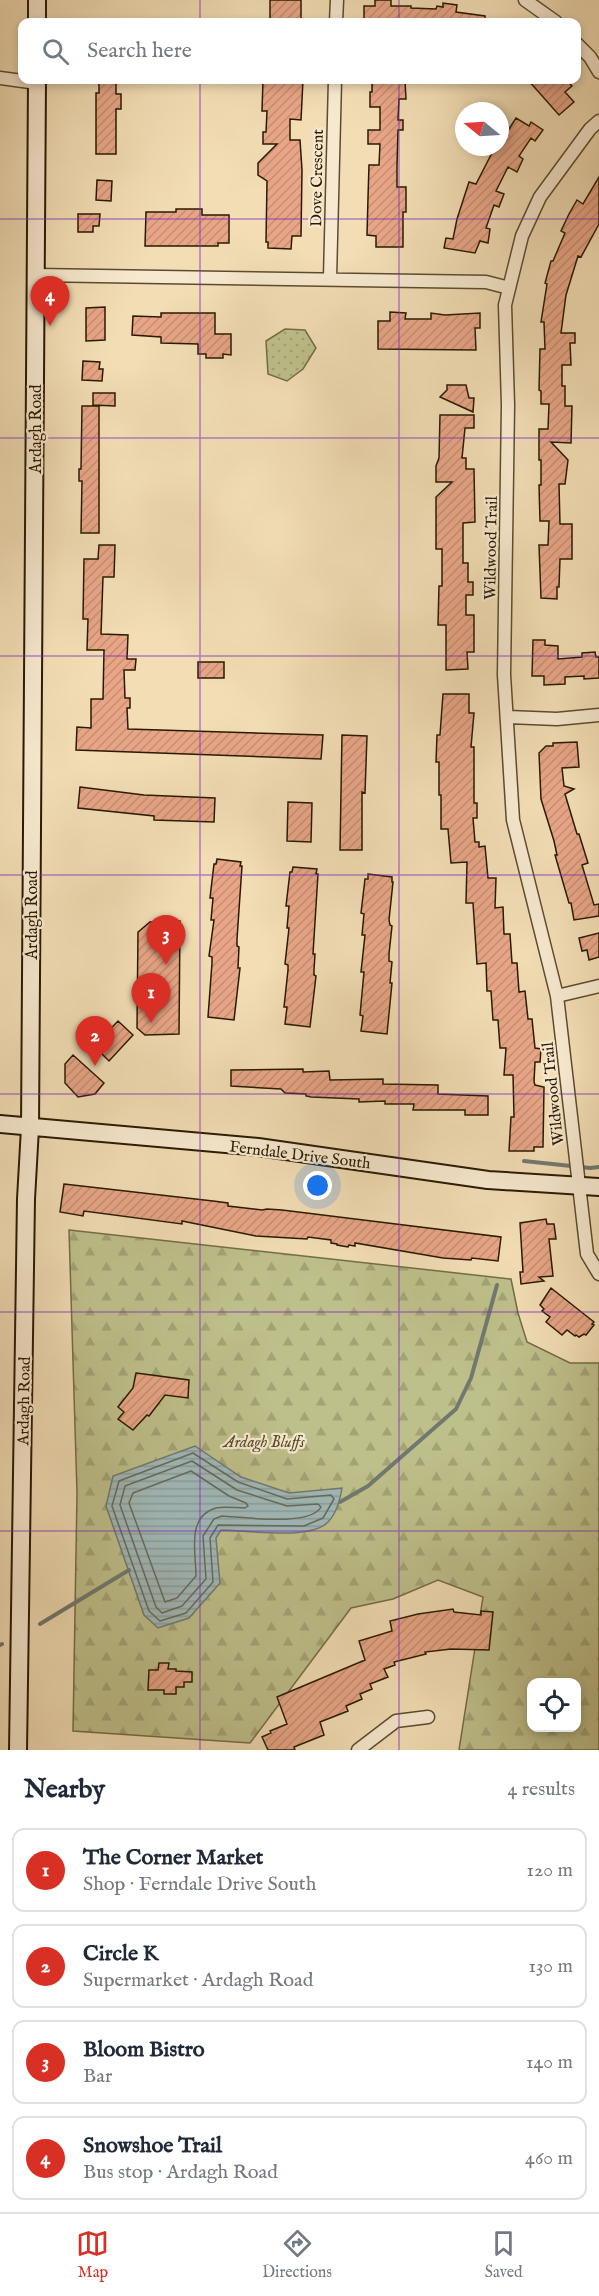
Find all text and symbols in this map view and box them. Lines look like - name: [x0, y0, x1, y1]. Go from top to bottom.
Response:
- search box: [18, 18, 581, 84]
- icon: search: [39, 35, 72, 68]
- text: Search here: [87, 37, 192, 65]
- north arrow: [455, 102, 509, 156]
- street label: Dove Crescent: [307, 129, 329, 227]
- pin: 4: [31, 276, 70, 326]
- street label: Ardagh Road: [27, 384, 47, 474]
- street label: Wildwood Trail: [481, 495, 503, 600]
- street label: Ardagh Road: [23, 870, 43, 960]
- pin: 3: [146, 916, 186, 965]
- pin: 1: [132, 974, 170, 1023]
- pin: 2: [76, 1016, 115, 1066]
- street label: Wildwood Trail: [539, 1041, 569, 1146]
- street label: Ferndale Drive South: [228, 1137, 372, 1175]
- your location: [303, 1171, 332, 1200]
- street label: Ardagh Road: [14, 1356, 36, 1447]
- park label: Ardagh Bluffs: [221, 1433, 305, 1453]
- map controls: [527, 1678, 581, 1732]
- button: locate: [527, 1678, 581, 1732]
- text: Nearby: [24, 1773, 105, 1806]
- text: 4 results: [508, 1777, 575, 1802]
- text: The Corner Market: [83, 1844, 263, 1872]
- text: 1: [42, 1858, 49, 1883]
- text: 120 m: [527, 1858, 573, 1883]
- text: Shop · Ferndale Drive South: [83, 1872, 316, 1897]
- text: Circle K: [83, 1940, 159, 1968]
- text: 2: [41, 1954, 50, 1979]
- text: 130 m: [528, 1954, 573, 1979]
- text: Supermarket · Ardagh Road: [83, 1968, 313, 1993]
- text: Bloom Bistro: [83, 2036, 205, 2064]
- text: 3: [42, 2050, 49, 2075]
- text: 140 m: [526, 2050, 573, 2075]
- text: Bar: [83, 2064, 112, 2089]
- text: Snowshoe Trail: [83, 2132, 222, 2160]
- text: 4: [41, 2146, 50, 2171]
- text: 460 m: [525, 2146, 573, 2171]
- text: Bus stop · Ardagh Road: [83, 2160, 278, 2185]
- tab: Map: [76, 2227, 109, 2283]
- tab: Directions: [262, 2227, 332, 2283]
- tab: Saved: [485, 2227, 523, 2283]

